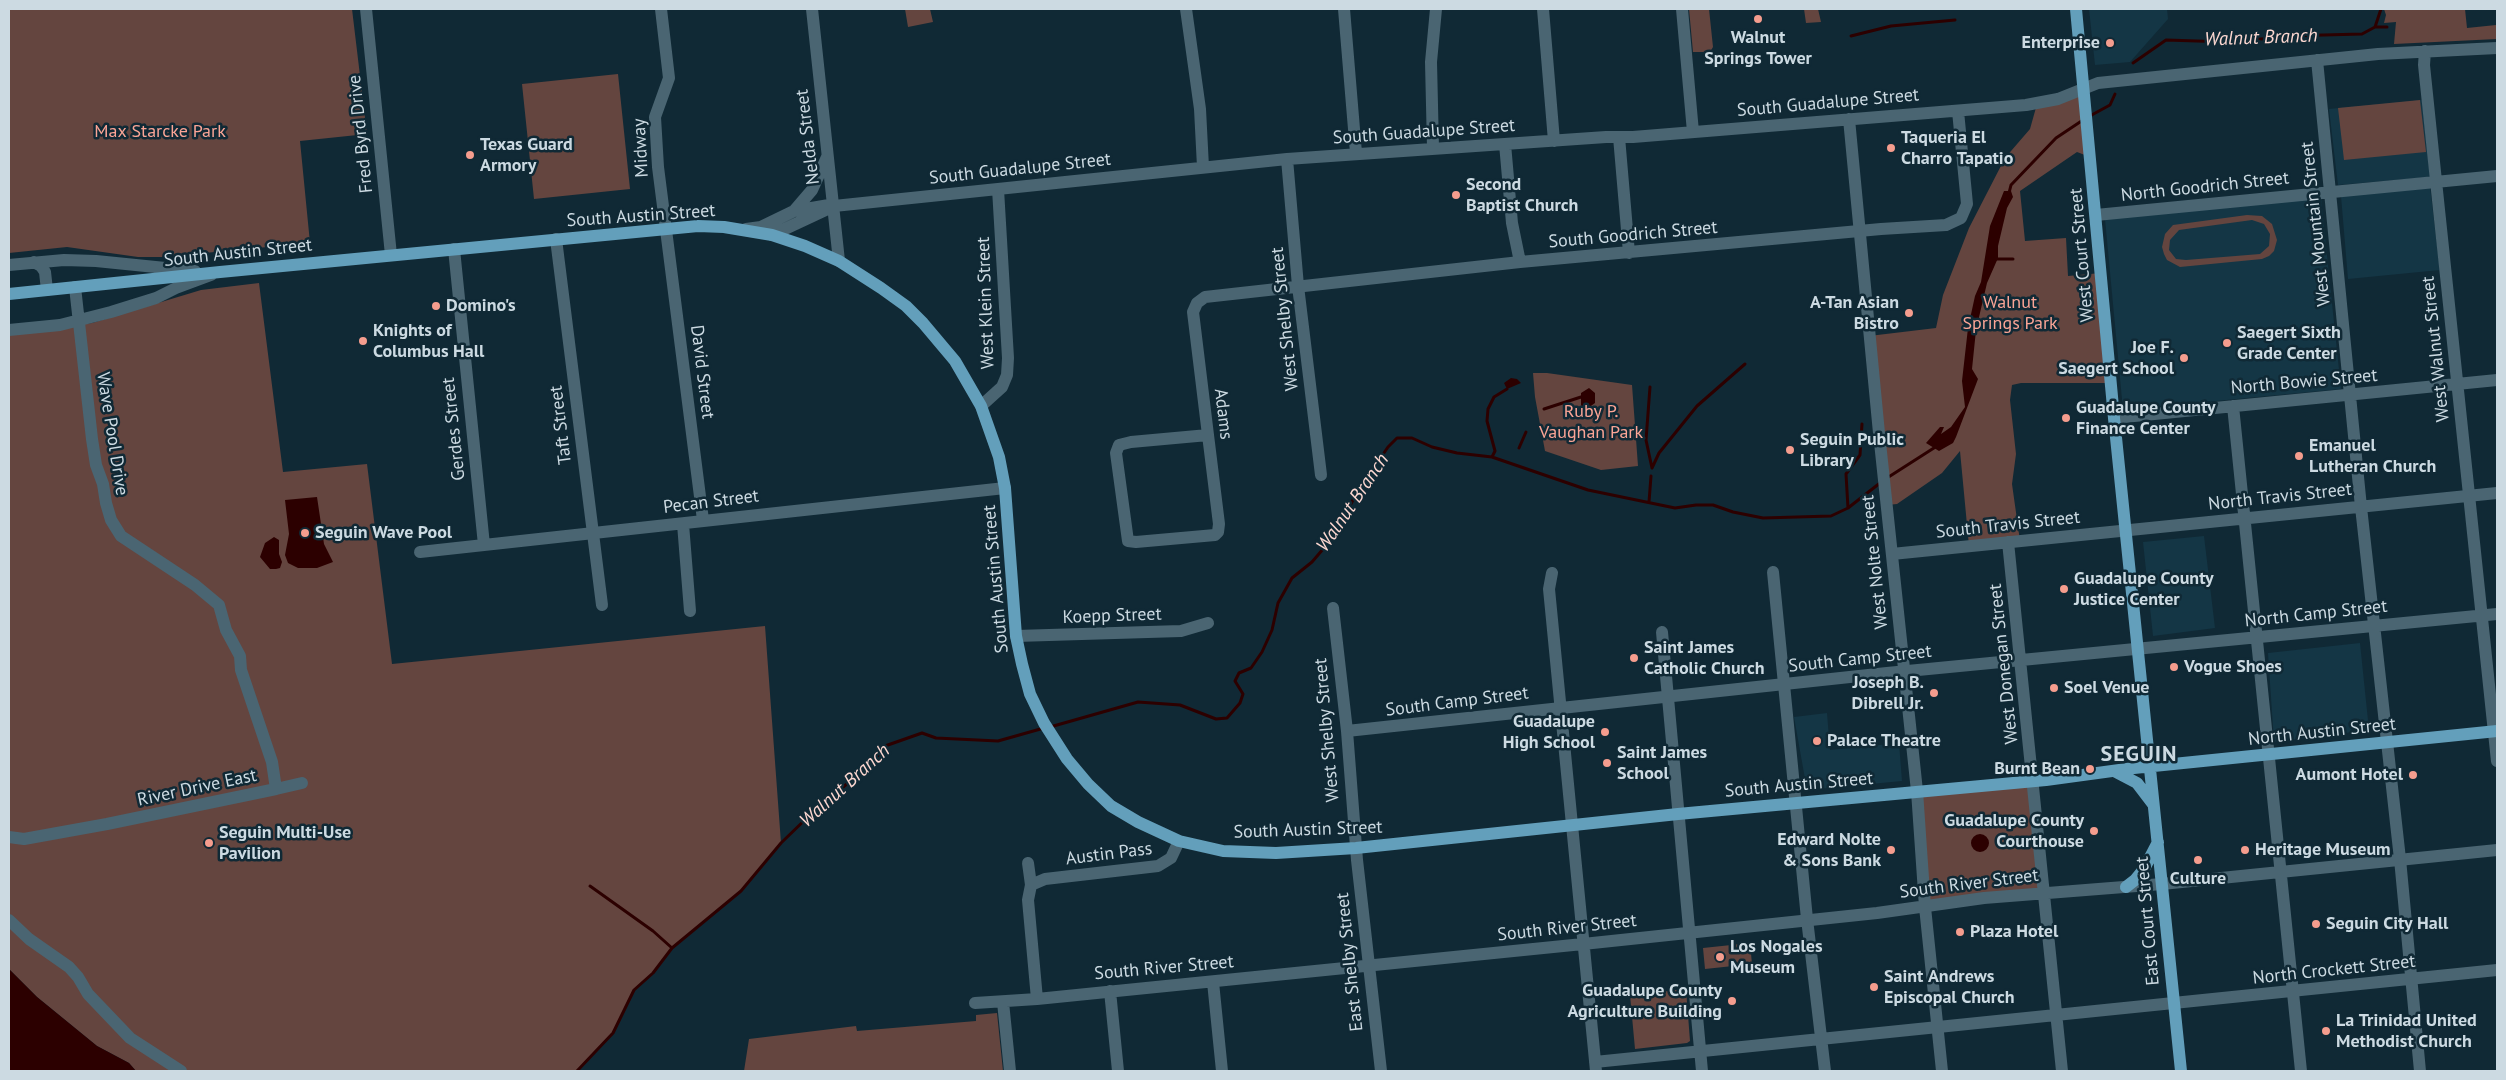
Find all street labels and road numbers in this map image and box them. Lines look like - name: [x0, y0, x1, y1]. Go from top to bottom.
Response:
- street label: Fred Byrd Drive: [344, 74, 378, 194]
- street label: South Guadalupe Street: [1736, 84, 1920, 122]
- street label: Nelda Street: [791, 88, 825, 186]
- street label: South Guadalupe Street: [1332, 115, 1516, 149]
- street label: Midway: [629, 118, 653, 178]
- street label: West Mountain Street: [2297, 140, 2335, 308]
- street label: South Guadalupe Street: [928, 149, 1112, 189]
- street label: North Goodrich Street: [2120, 167, 2290, 207]
- street label: West Court Street: [2065, 187, 2099, 323]
- street label: South Austin Street: [566, 200, 716, 232]
- street label: South Goodrich Street: [1548, 217, 1718, 253]
- street label: South Austin Street: [163, 234, 313, 272]
- street label: West Klein Street: [973, 236, 999, 370]
- street label: West Shelby Street: [1267, 246, 1303, 392]
- street label: West Walnut Street: [2418, 275, 2454, 423]
- street label: David Street: [686, 324, 718, 420]
- street label: North Bowie Street: [2230, 365, 2378, 399]
- street label: Wave Pool Drive: [92, 371, 132, 497]
- street label: Gerdes Street: [438, 376, 470, 482]
- street label: Taft Street: [545, 384, 577, 466]
- street label: Adams: [1209, 387, 1237, 441]
- street label: North Travis Street: [2207, 479, 2353, 515]
- street label: Pecan Street: [662, 485, 760, 519]
- street label: West Nolte Street: [1857, 494, 1893, 630]
- street label: South Austin Street: [979, 504, 1013, 654]
- street label: South Travis Street: [1935, 507, 2081, 543]
- street label: West Donegan Street: [1985, 583, 2023, 745]
- street label: North Camp Street: [2244, 596, 2388, 632]
- street label: Koepp Street: [1062, 603, 1162, 629]
- street label: South Camp Street: [1787, 641, 1933, 677]
- street label: West Shelby Street: [1310, 657, 1344, 803]
- street label: South Camp Street: [1384, 683, 1530, 721]
- street label: North Austin Street: [2247, 713, 2397, 751]
- street label: River Drive East: [135, 765, 259, 811]
- street label: South Austin Street: [1724, 768, 1874, 802]
- street label: South Austin Street: [1233, 817, 1383, 843]
- street label: Austin Pass: [1065, 838, 1153, 870]
- street label: East Court Street: [2132, 856, 2164, 986]
- street label: South River Street: [1898, 865, 2040, 903]
- street label: East Shelby Street: [1332, 891, 1368, 1033]
- street label: South River Street: [1496, 910, 1638, 946]
- street label: South River Street: [1093, 951, 1235, 985]
- street label: North Crockett Street: [2252, 951, 2416, 989]

